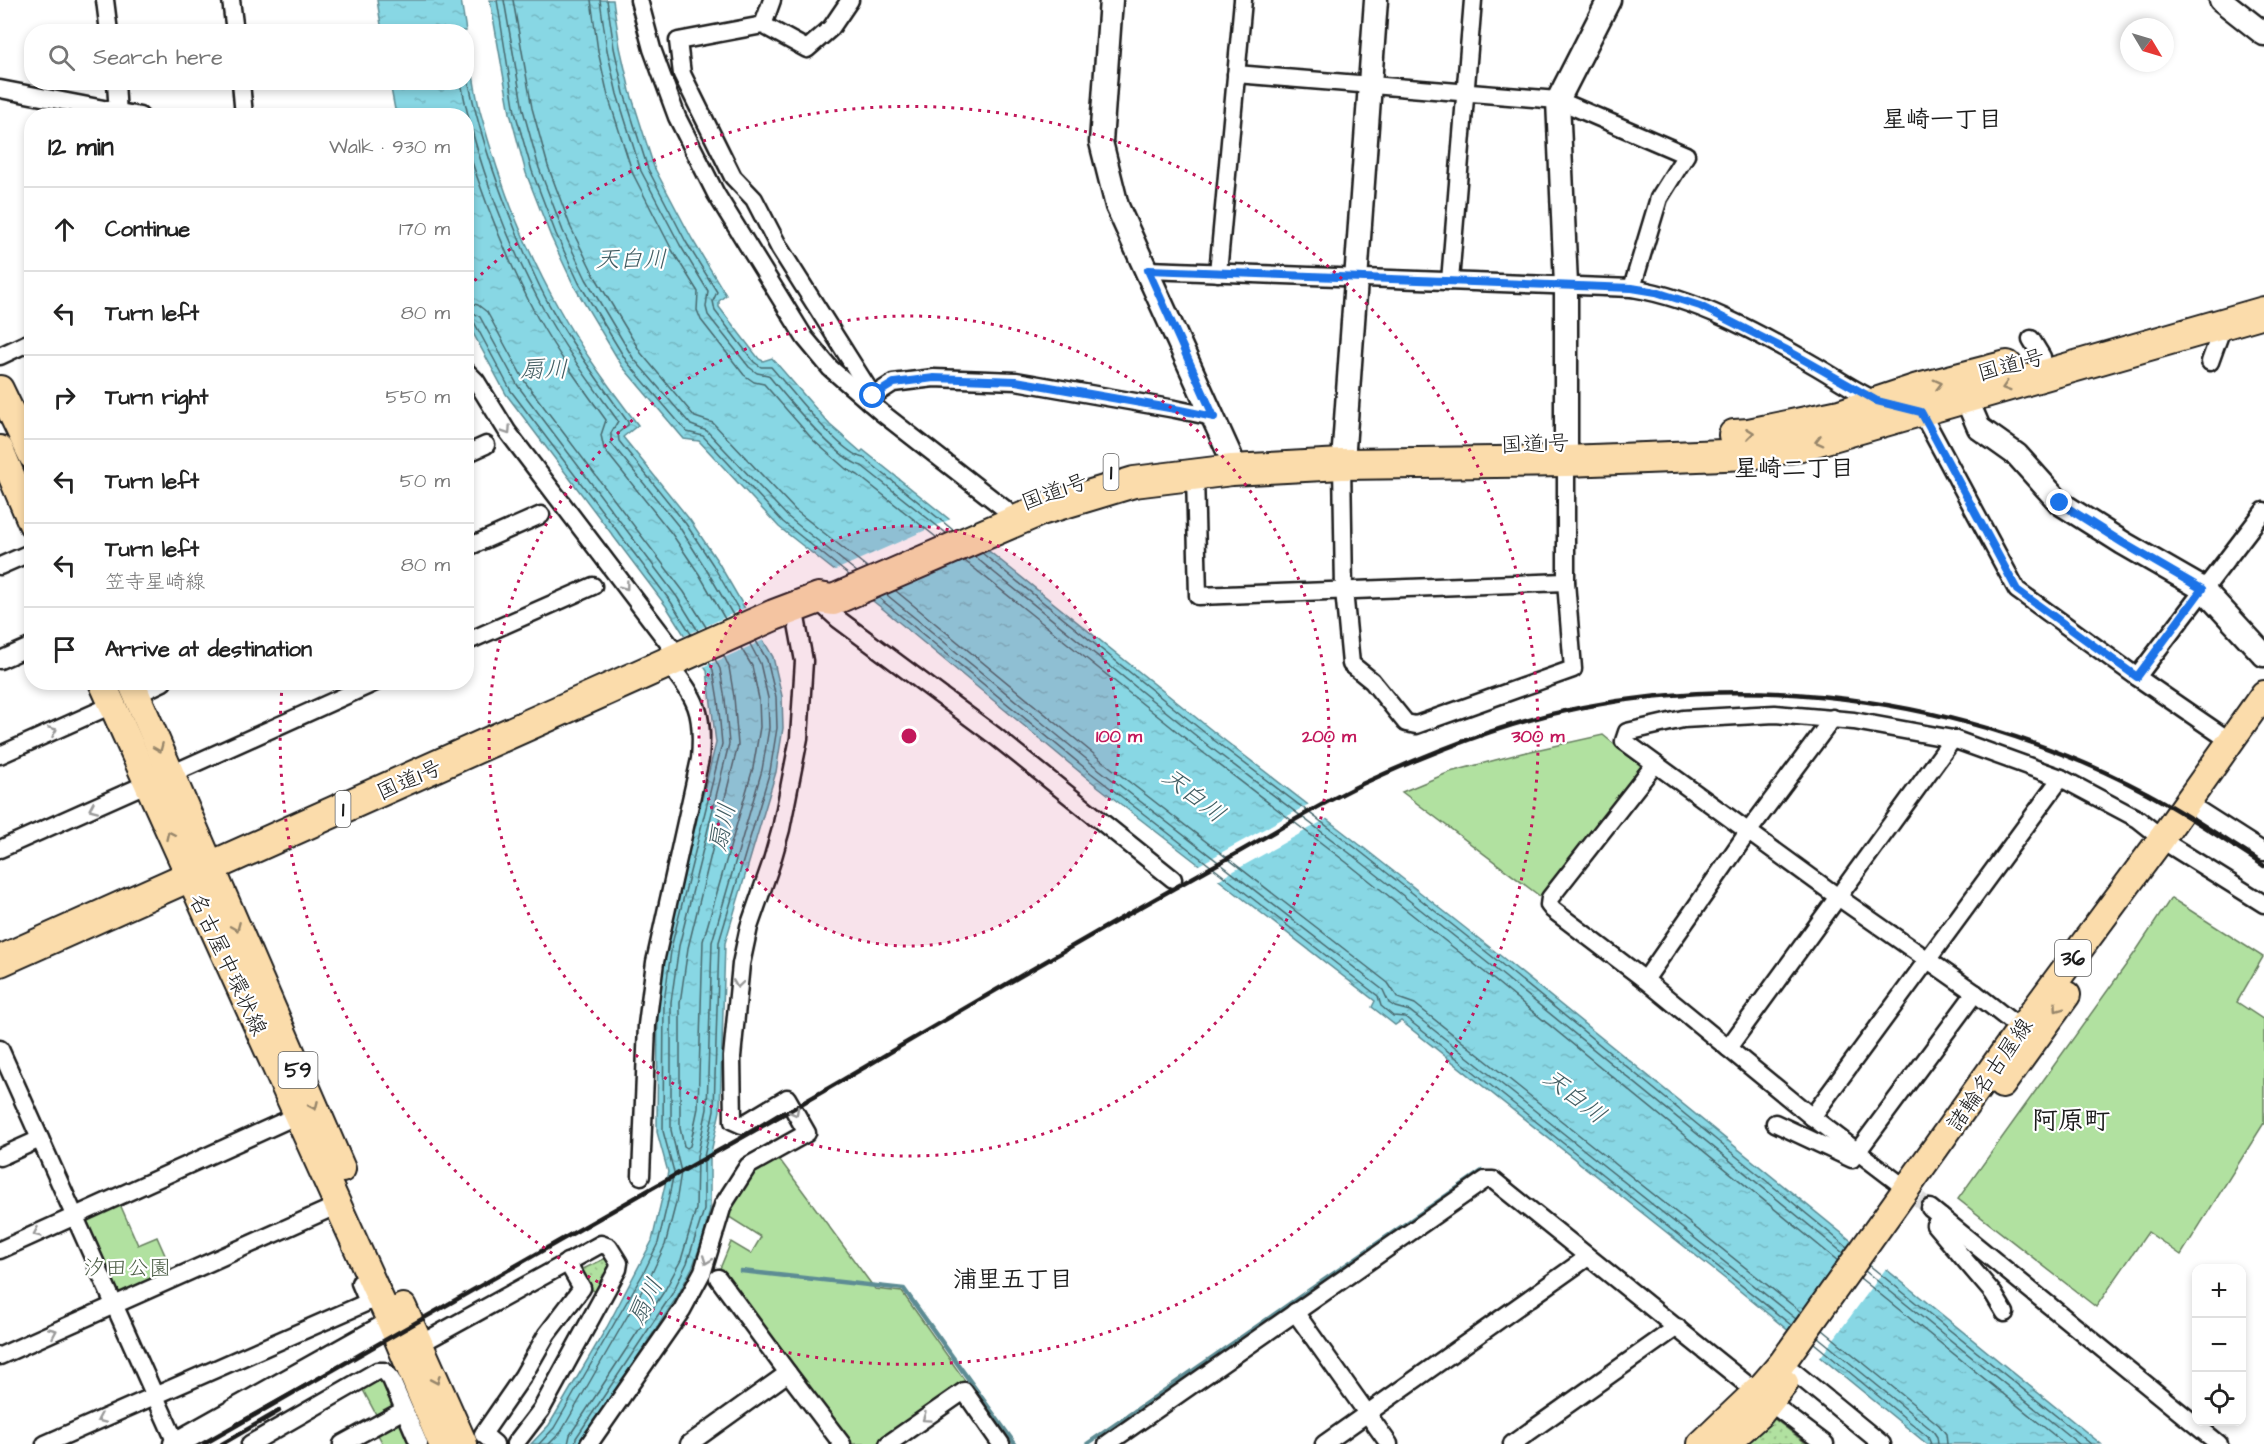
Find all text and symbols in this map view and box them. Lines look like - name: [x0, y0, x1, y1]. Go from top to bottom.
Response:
- north arrow: [2120, 18, 2174, 72]
- search box: [24, 24, 474, 90]
- icon: search: [45, 41, 78, 74]
- text: Search here: [93, 42, 223, 73]
- district label: 星崎一丁目: [1882, 103, 2002, 137]
- text: 12 min: [48, 129, 114, 165]
- text: Walk · 930 m: [329, 133, 450, 161]
- icon: ahead: [48, 213, 81, 246]
- text: Continue: [105, 214, 190, 245]
- text: 170 m: [399, 215, 450, 243]
- water label: 天白川: [595, 243, 667, 277]
- icon: left: [48, 297, 81, 330]
- text: Turn left: [105, 298, 199, 329]
- text: 80 m: [401, 299, 450, 327]
- street label: 国道1号: [1974, 342, 2049, 389]
- water label: 扇川: [520, 353, 568, 387]
- one-way arrow: [1932, 379, 1943, 391]
- one-way arrow: [2001, 380, 2012, 392]
- icon: right: [48, 381, 81, 414]
- text: Turn right: [105, 382, 208, 413]
- route start: [859, 382, 885, 408]
- text: 550 m: [385, 383, 450, 411]
- one-way arrow: [500, 424, 511, 435]
- street label: 国道1号: [1500, 428, 1570, 461]
- one-way arrow: [1745, 428, 1754, 440]
- one-way arrow: [1814, 433, 1824, 446]
- district label: 星崎二丁目: [1734, 452, 1854, 486]
- road number: 1: [1104, 454, 1118, 490]
- icon: left: [48, 465, 81, 498]
- text: Turn left: [105, 466, 199, 497]
- street label: 国道1号: [1017, 466, 1092, 519]
- text: 50 m: [400, 467, 450, 495]
- route end: [2046, 489, 2072, 515]
- text: Turn left: [105, 534, 199, 565]
- icon: left: [48, 549, 81, 582]
- text: 80 m: [401, 551, 450, 579]
- text: 笠寺星崎線: [105, 568, 205, 596]
- one-way arrow: [618, 579, 629, 590]
- icon: arrive: [48, 633, 81, 666]
- text: Arrive at destination: [105, 634, 312, 665]
- text: 100 m: [1096, 724, 1143, 749]
- text: 200 m: [1301, 724, 1357, 749]
- text: 300 m: [1510, 724, 1566, 749]
- one-way arrow: [47, 726, 58, 738]
- centre of rings: [899, 726, 919, 746]
- one-way arrow: [152, 742, 164, 753]
- street label: 国道1号: [372, 752, 447, 809]
- water label: 天白川: [1155, 760, 1232, 831]
- road number: 1: [336, 791, 350, 827]
- water label: 扇川: [701, 800, 745, 854]
- one-way arrow: [88, 801, 99, 813]
- one-way arrow: [165, 830, 177, 841]
- street label: 名古屋中環状線: [181, 888, 274, 1041]
- one-way arrow: [229, 921, 241, 932]
- road number: 36: [2055, 940, 2091, 976]
- one-way arrow: [733, 980, 745, 989]
- one-way arrow: [2054, 1002, 2065, 1013]
- street label: 諸輪名古屋線: [1940, 1012, 2041, 1138]
- road number: 59: [278, 1052, 318, 1088]
- water label: 天白川: [1536, 1061, 1613, 1132]
- one-way arrow: [307, 1100, 319, 1111]
- district label: 阿原町: [2032, 1103, 2110, 1139]
- one-way arrow: [788, 1106, 799, 1116]
- one-way arrow: [33, 1226, 44, 1238]
- park label: 汐田公園: [83, 1253, 171, 1284]
- one-way arrow: [701, 1254, 714, 1265]
- district label: 浦里五丁目: [953, 1263, 1073, 1297]
- map controls: [2192, 1264, 2246, 1426]
- button: +: [2192, 1264, 2246, 1318]
- water label: 扇川: [620, 1272, 672, 1331]
- button: −: [2192, 1318, 2246, 1372]
- one-way arrow: [47, 1328, 58, 1340]
- button: locate: [2192, 1372, 2246, 1426]
- one-way arrow: [429, 1374, 441, 1385]
- one-way arrow: [921, 1411, 932, 1422]
- one-way arrow: [96, 1412, 107, 1424]

